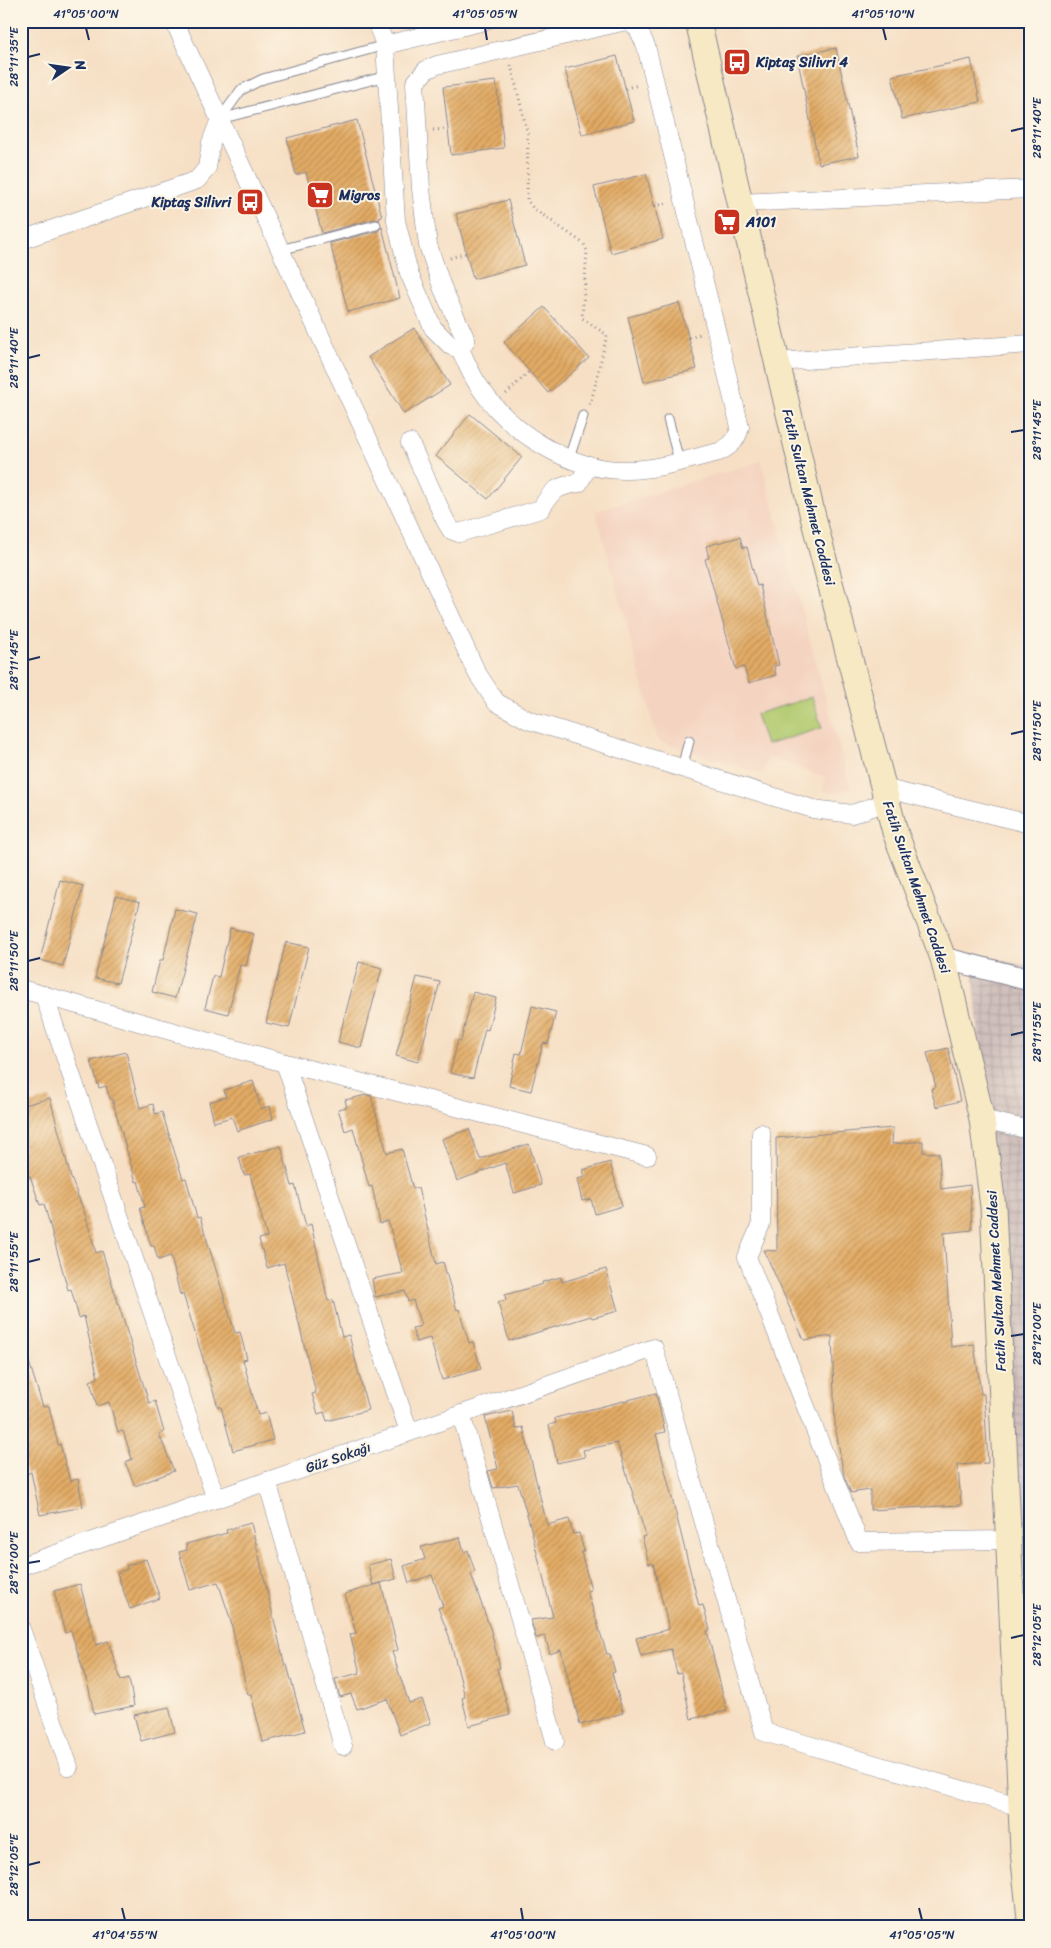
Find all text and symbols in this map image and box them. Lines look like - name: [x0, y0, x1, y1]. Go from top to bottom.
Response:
- text: 41°05'00"N: [53, 3, 119, 25]
- text: 41°05'05"N: [452, 3, 518, 25]
- text: 41°05'10"N: [851, 3, 915, 25]
- text: 28°11'35"E: [3, 26, 25, 87]
- north arrow: [42, 42, 92, 92]
- bus stop icon: Kiptaş Silivri 4: [722, 47, 752, 77]
- place label: Kiptaş Silivri 4: [755, 50, 848, 75]
- text: N: [67, 57, 94, 73]
- text: 28°11'40"E: [1026, 96, 1048, 158]
- supermarket icon: Migros: [305, 180, 335, 210]
- place label: Migros: [338, 183, 380, 208]
- bus stop icon: Kiptaş Silivri: [235, 187, 265, 217]
- place label: Kiptaş Silivri: [150, 190, 232, 215]
- supermarket icon: A101: [712, 207, 742, 237]
- place label: A101: [745, 210, 776, 235]
- text: 28°11'40"E: [3, 326, 25, 388]
- text: 28°11'45"E: [1026, 398, 1048, 460]
- street label: Fatih Sultan Mehmet Caddesi: [774, 406, 843, 589]
- text: 28°11'45"E: [3, 628, 25, 690]
- text: 28°11'50"E: [1026, 699, 1048, 761]
- street label: Fatih Sultan Mehmet Caddesi: [875, 797, 958, 978]
- text: 28°11'50"E: [3, 929, 25, 991]
- text: 28°11'55"E: [1026, 1000, 1048, 1062]
- street label: Fatih Sultan Mehmet Caddesi: [979, 1189, 1014, 1372]
- text: 28°11'55"E: [3, 1230, 25, 1292]
- text: 28°12'00"E: [1026, 1301, 1048, 1365]
- street label: Güz Sokağı: [302, 1435, 374, 1480]
- text: 28°12'00"E: [3, 1530, 25, 1594]
- text: 28°12'05"E: [1026, 1602, 1048, 1666]
- text: 28°12'05"E: [3, 1832, 25, 1896]
- text: 41°04'55"N: [92, 1924, 158, 1946]
- text: 41°05'00"N: [490, 1924, 556, 1946]
- text: 41°05'05"N: [889, 1924, 955, 1946]

